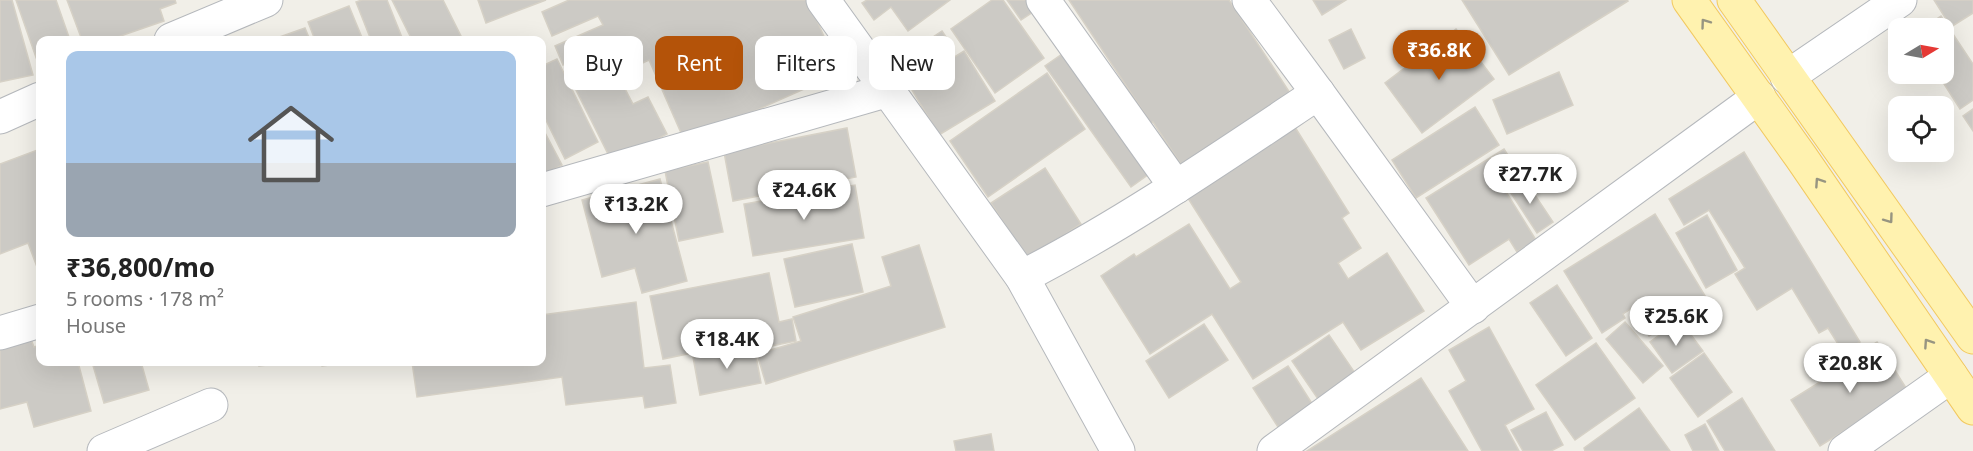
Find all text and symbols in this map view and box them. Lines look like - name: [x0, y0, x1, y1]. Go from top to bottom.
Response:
- one-way arrow: [1701, 18, 1712, 29]
- north arrow: [1888, 18, 1954, 84]
- map controls: [1888, 18, 1954, 162]
- pin: ₹36.8K: [1390, 30, 1488, 81]
- chip: Buy: [564, 36, 643, 90]
- chip: Rent: [655, 36, 743, 90]
- chip: Filters: [755, 36, 857, 90]
- chip: New: [869, 36, 955, 90]
- text: ₹36.8K: [1407, 36, 1471, 63]
- icon: home: [237, 90, 345, 198]
- button: locate: [1888, 96, 1954, 162]
- pin: ₹27.7K: [1481, 154, 1579, 205]
- text: ₹27.7K: [1498, 160, 1562, 187]
- pin: ₹24.6K: [755, 170, 853, 221]
- text: ₹24.6K: [772, 176, 836, 203]
- one-way arrow: [1815, 177, 1826, 188]
- pin: ₹13.2K: [587, 184, 685, 235]
- text: ₹13.2K: [604, 190, 668, 217]
- one-way arrow: [1882, 213, 1893, 224]
- text: ₹36,800/mo: [66, 249, 215, 285]
- text: 5 rooms · 178 m²: [66, 285, 224, 312]
- pin: ₹25.6K: [1627, 296, 1725, 347]
- text: ₹25.6K: [1644, 302, 1708, 329]
- text: House: [66, 312, 126, 339]
- pin: ₹18.4K: [678, 319, 776, 370]
- text: ₹18.4K: [695, 325, 759, 352]
- one-way arrow: [1924, 338, 1935, 349]
- pin: ₹20.8K: [1801, 343, 1899, 394]
- text: ₹20.8K: [1818, 349, 1882, 376]

